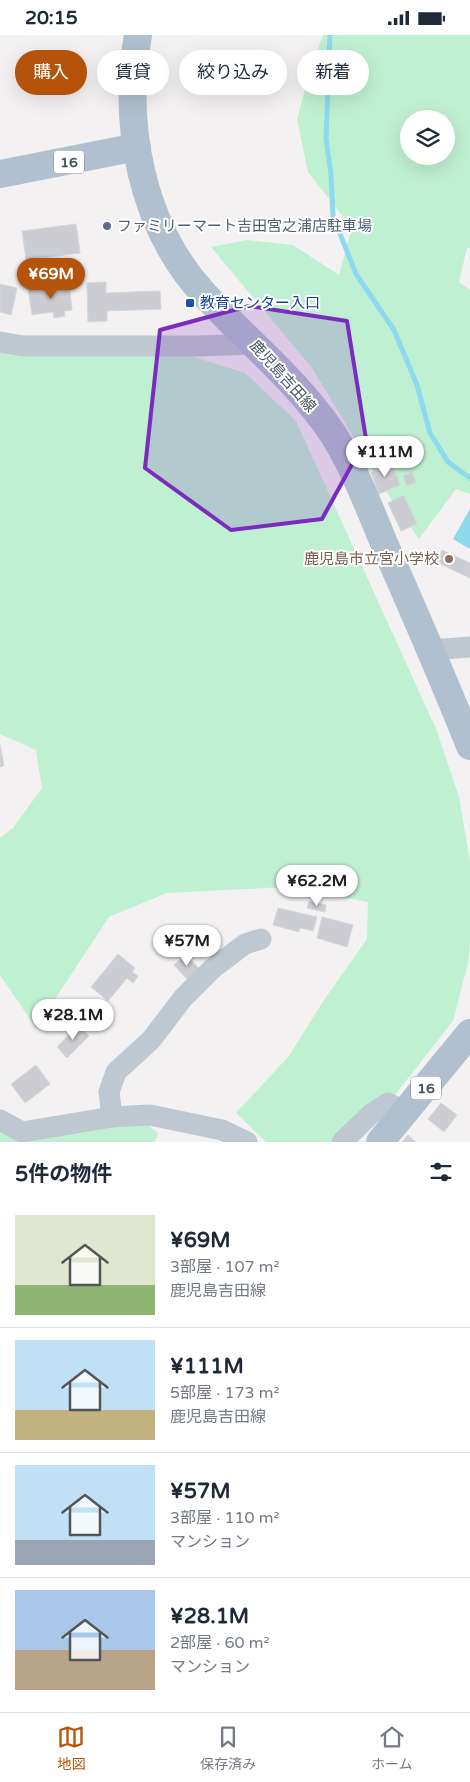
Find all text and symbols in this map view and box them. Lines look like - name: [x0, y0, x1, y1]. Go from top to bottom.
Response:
- text: 20:15: [25, 7, 78, 29]
- chip: 購入: [15, 50, 87, 95]
- chip: 賃貸: [97, 50, 169, 95]
- chip: 絞り込み: [179, 50, 287, 95]
- chip: 新着: [297, 50, 369, 95]
- map controls: [400, 110, 455, 165]
- button: layers: [400, 110, 455, 165]
- road number: 16: [54, 150, 84, 173]
- place label: ファミリーマート吉田宮之浦店駐車場: [117, 217, 372, 235]
- marker: ファミリーマート吉田宮之浦店駐車場: [101, 220, 113, 232]
- pin: ¥69M: [21, 257, 81, 300]
- text: ¥69M: [28, 264, 74, 284]
- place label: 教育センター入口: [200, 294, 320, 312]
- marker: 教育センター入口: [184, 297, 196, 309]
- street label: 鹿児島吉田線: [246, 337, 320, 415]
- pin: ¥111M: [350, 435, 420, 478]
- text: ¥111M: [357, 442, 413, 462]
- place label: 鹿児島市立宮小学校: [304, 550, 439, 568]
- marker: 鹿児島市立宮小学校: [443, 553, 455, 565]
- pin: ¥62.2M: [276, 865, 358, 907]
- text: ¥62.2M: [287, 871, 347, 891]
- pin: ¥57M: [157, 925, 217, 967]
- text: ¥57M: [164, 931, 210, 951]
- pin: ¥28.1M: [32, 999, 114, 1041]
- text: ¥28.1M: [43, 1005, 103, 1025]
- road number: 16: [411, 1077, 441, 1099]
- icon: filters: [427, 1158, 455, 1186]
- text: 5件の物件: [15, 1162, 112, 1187]
- text: ¥69M: [170, 1228, 230, 1253]
- icon: home: [55, 1235, 115, 1295]
- text: 3部屋 · 107 m²: [170, 1257, 279, 1277]
- text: 鹿児島吉田線: [170, 1281, 266, 1301]
- text: ¥111M: [170, 1354, 244, 1379]
- icon: home: [55, 1360, 115, 1420]
- text: 5部屋 · 173 m²: [170, 1383, 279, 1403]
- text: 鹿児島吉田線: [170, 1407, 266, 1427]
- text: ¥57M: [170, 1479, 230, 1504]
- icon: home: [55, 1485, 115, 1545]
- text: 3部屋 · 110 m²: [170, 1508, 279, 1528]
- text: マンション: [170, 1532, 250, 1552]
- text: ¥28.1M: [170, 1604, 249, 1629]
- icon: home: [55, 1610, 115, 1670]
- text: 2部屋 · 60 m²: [170, 1633, 269, 1653]
- text: マンション: [170, 1657, 250, 1677]
- tab: 地図: [57, 1723, 85, 1773]
- tab: 保存済み: [200, 1723, 256, 1773]
- tab: ホーム: [371, 1723, 413, 1773]

